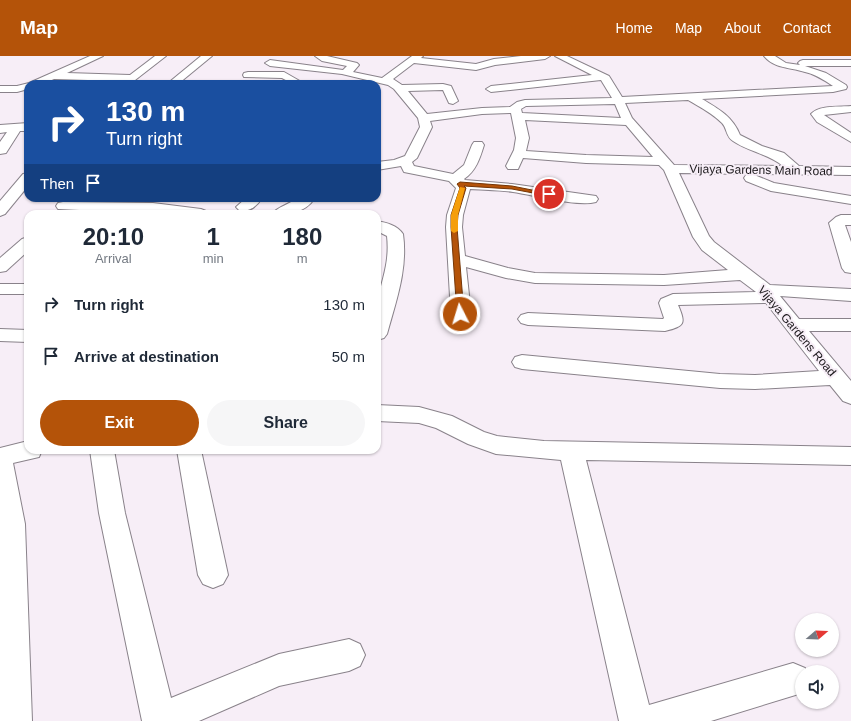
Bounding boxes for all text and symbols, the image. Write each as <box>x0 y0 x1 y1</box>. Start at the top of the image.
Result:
text: Map <box>20 17 58 38</box>
text: Home <box>616 20 653 36</box>
text: Map <box>675 20 702 36</box>
text: About <box>724 20 761 36</box>
text: Contact <box>783 20 831 36</box>
icon: right <box>40 96 92 148</box>
text: 130 m <box>106 96 185 127</box>
text: Turn right <box>106 129 182 149</box>
street label: Vijaya Gardens Main Road <box>689 162 833 178</box>
icon: arrive <box>82 172 104 194</box>
text: Then <box>40 175 74 192</box>
pin <box>532 177 566 211</box>
icon: arrive <box>538 183 560 205</box>
text: 20:10 <box>83 223 144 250</box>
text: 1 <box>206 223 220 250</box>
text: 180 <box>282 223 322 250</box>
text: Arrival <box>95 251 132 266</box>
text: min <box>203 251 224 266</box>
text: m <box>297 251 308 266</box>
street label: Vijaya Gardens Road <box>755 283 839 379</box>
icon: right <box>40 293 62 315</box>
position arrow <box>439 293 481 335</box>
text: Turn right <box>74 296 144 313</box>
text: 130 m <box>323 296 365 313</box>
icon: arrive <box>40 345 62 367</box>
text: Arrive at destination <box>74 348 219 365</box>
text: 50 m <box>332 348 365 365</box>
button: Exit <box>40 400 199 446</box>
button: Share <box>207 400 365 446</box>
north arrow <box>795 613 839 657</box>
map controls <box>795 613 839 709</box>
button: sound <box>795 665 839 709</box>

